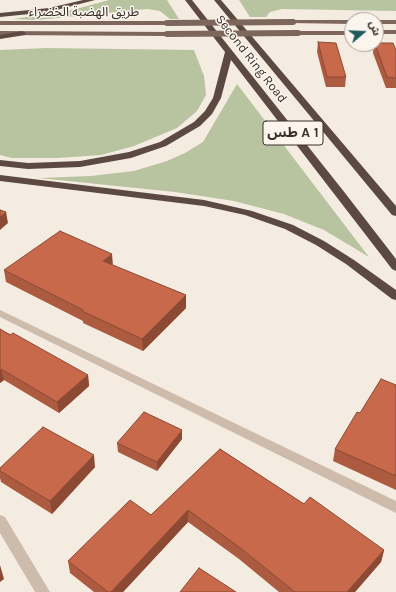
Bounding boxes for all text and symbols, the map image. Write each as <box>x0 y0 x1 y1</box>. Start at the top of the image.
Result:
street label: طريق الهضبة الخضراء <box>29 4 139 20</box>
street label: Second Ring Road <box>212 12 290 106</box>
north arrow <box>344 12 384 52</box>
text: ش <box>366 19 383 37</box>
road number: طس A 1 <box>263 121 323 145</box>

